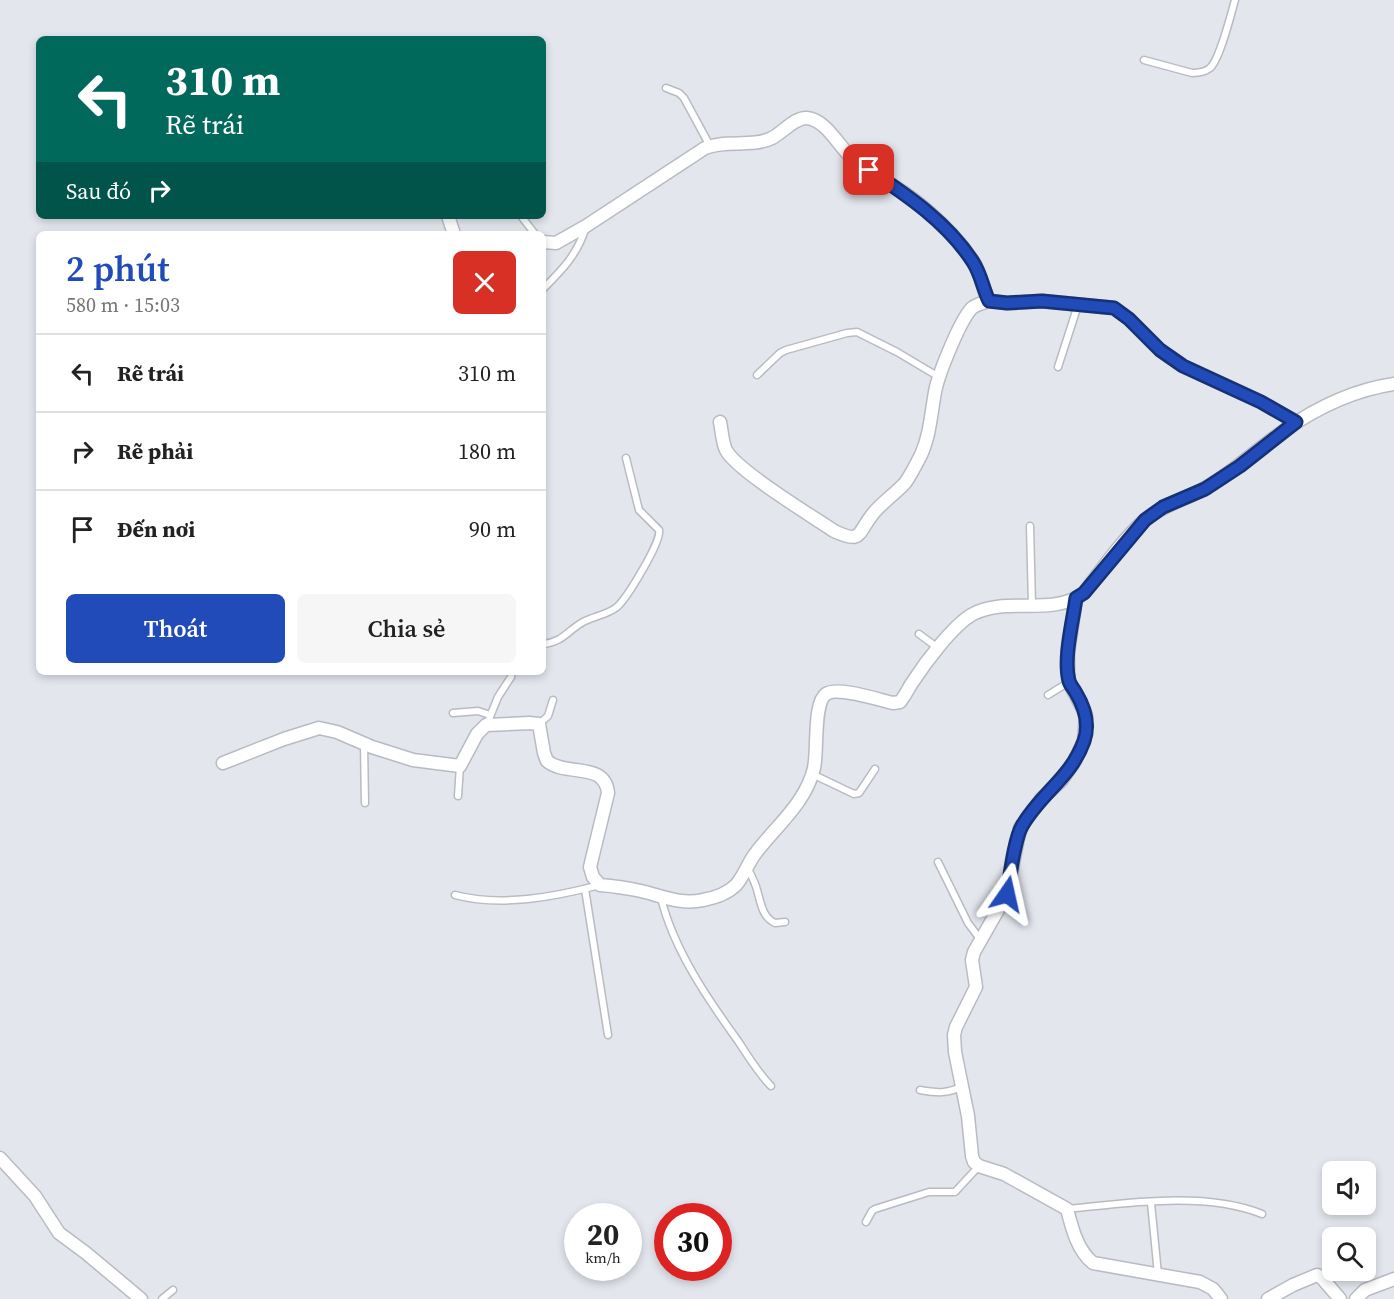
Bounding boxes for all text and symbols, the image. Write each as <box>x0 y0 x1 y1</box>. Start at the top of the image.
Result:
text: 310 m <box>165 51 280 109</box>
icon: left <box>66 60 144 138</box>
text: Rẽ trái <box>165 106 244 143</box>
pin <box>843 144 894 195</box>
icon: arrive <box>852 153 885 186</box>
icon: right <box>143 174 176 207</box>
text: Sau đó <box>66 176 131 206</box>
text: 2 phút <box>66 244 169 293</box>
button: close <box>453 251 516 314</box>
text: 580 m · 15:03 <box>66 291 180 319</box>
icon: left <box>66 357 99 390</box>
text: Rẽ trái <box>117 358 184 388</box>
text: 310 m <box>458 358 516 388</box>
icon: right <box>66 435 99 468</box>
text: Rẽ phải <box>117 436 193 466</box>
text: 180 m <box>458 436 516 466</box>
icon: arrive <box>66 513 99 546</box>
text: Đến nơi <box>117 514 195 544</box>
text: 90 m <box>469 514 516 544</box>
button: Thoát <box>66 594 285 663</box>
button: Chia sẻ <box>297 594 516 663</box>
position arrow <box>975 862 1039 926</box>
map controls <box>1322 1161 1376 1281</box>
button: sound <box>1322 1161 1376 1215</box>
speed limit sign: 30 <box>654 1203 732 1281</box>
text: 20 <box>587 1214 619 1255</box>
button: search <box>1322 1227 1376 1281</box>
text: km/h <box>585 1247 621 1268</box>

